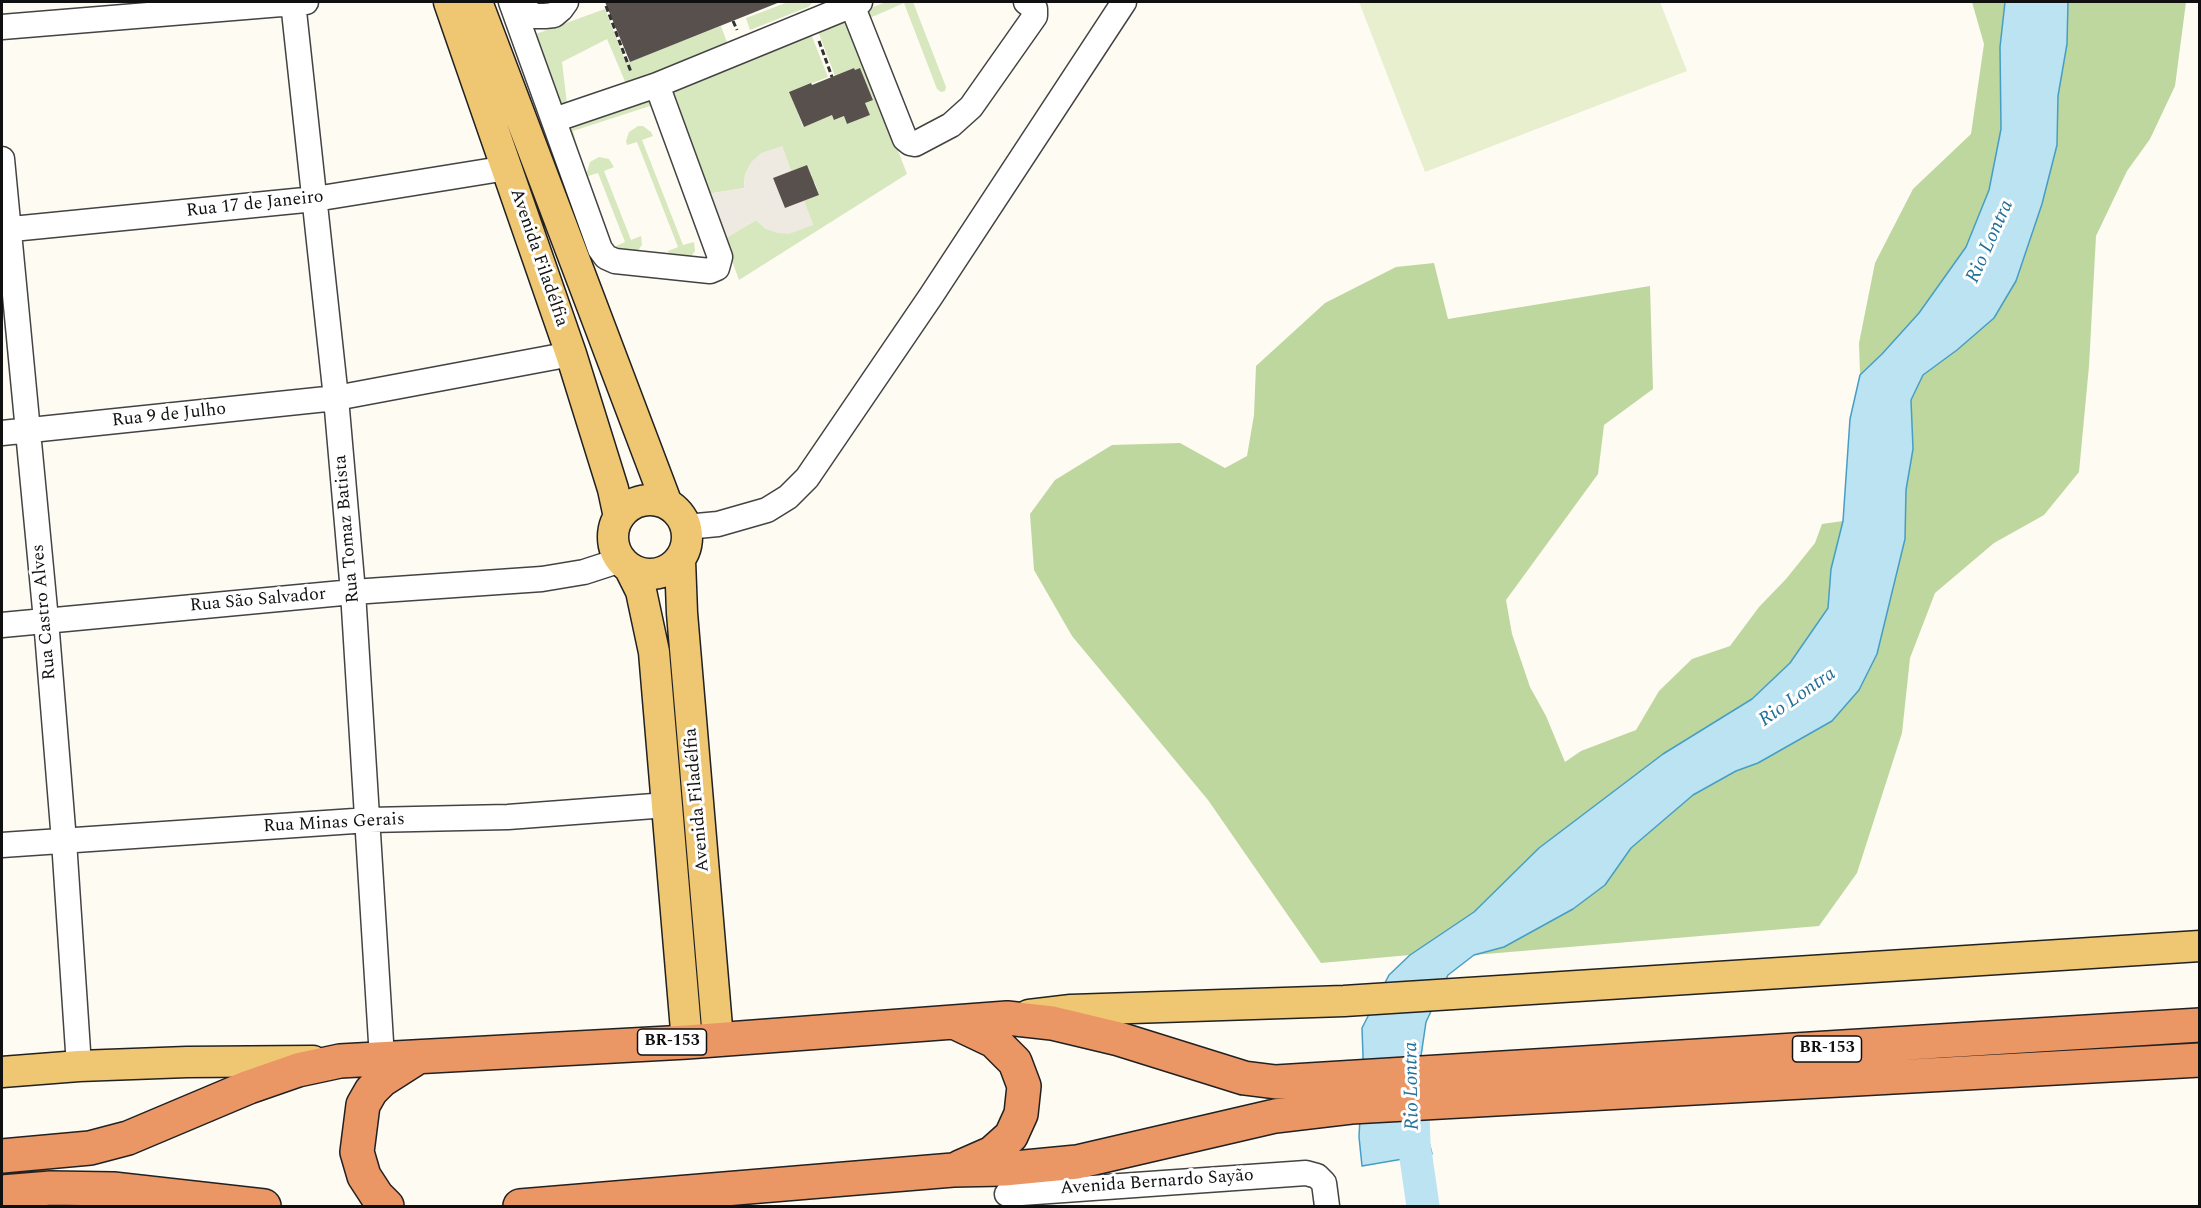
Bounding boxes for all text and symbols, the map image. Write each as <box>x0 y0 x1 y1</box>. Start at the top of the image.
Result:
street label: Avenida Filadélfia <box>504 186 572 330</box>
street label: Rua 17 de Janeiro <box>185 187 325 223</box>
water label: Rio Lontra <box>1962 197 2020 287</box>
street label: Rua 9 de Julho <box>111 399 227 433</box>
street label: Rua Tomaz Batista <box>331 454 365 604</box>
street label: Rua Castro Alves <box>28 543 62 681</box>
street label: Rua São Salvador <box>189 584 327 618</box>
water label: Rio Lontra <box>1755 663 1841 733</box>
street label: Avenida Filadélfia <box>681 727 715 873</box>
street label: Rua Minas Gerais <box>263 810 405 838</box>
road number: BR-153 <box>638 1029 706 1055</box>
road number: BR-153 <box>1792 1036 1862 1062</box>
water label: Rio Lontra <box>1400 1042 1426 1130</box>
street label: Avenida Bernardo Sayão <box>1060 1165 1254 1201</box>

